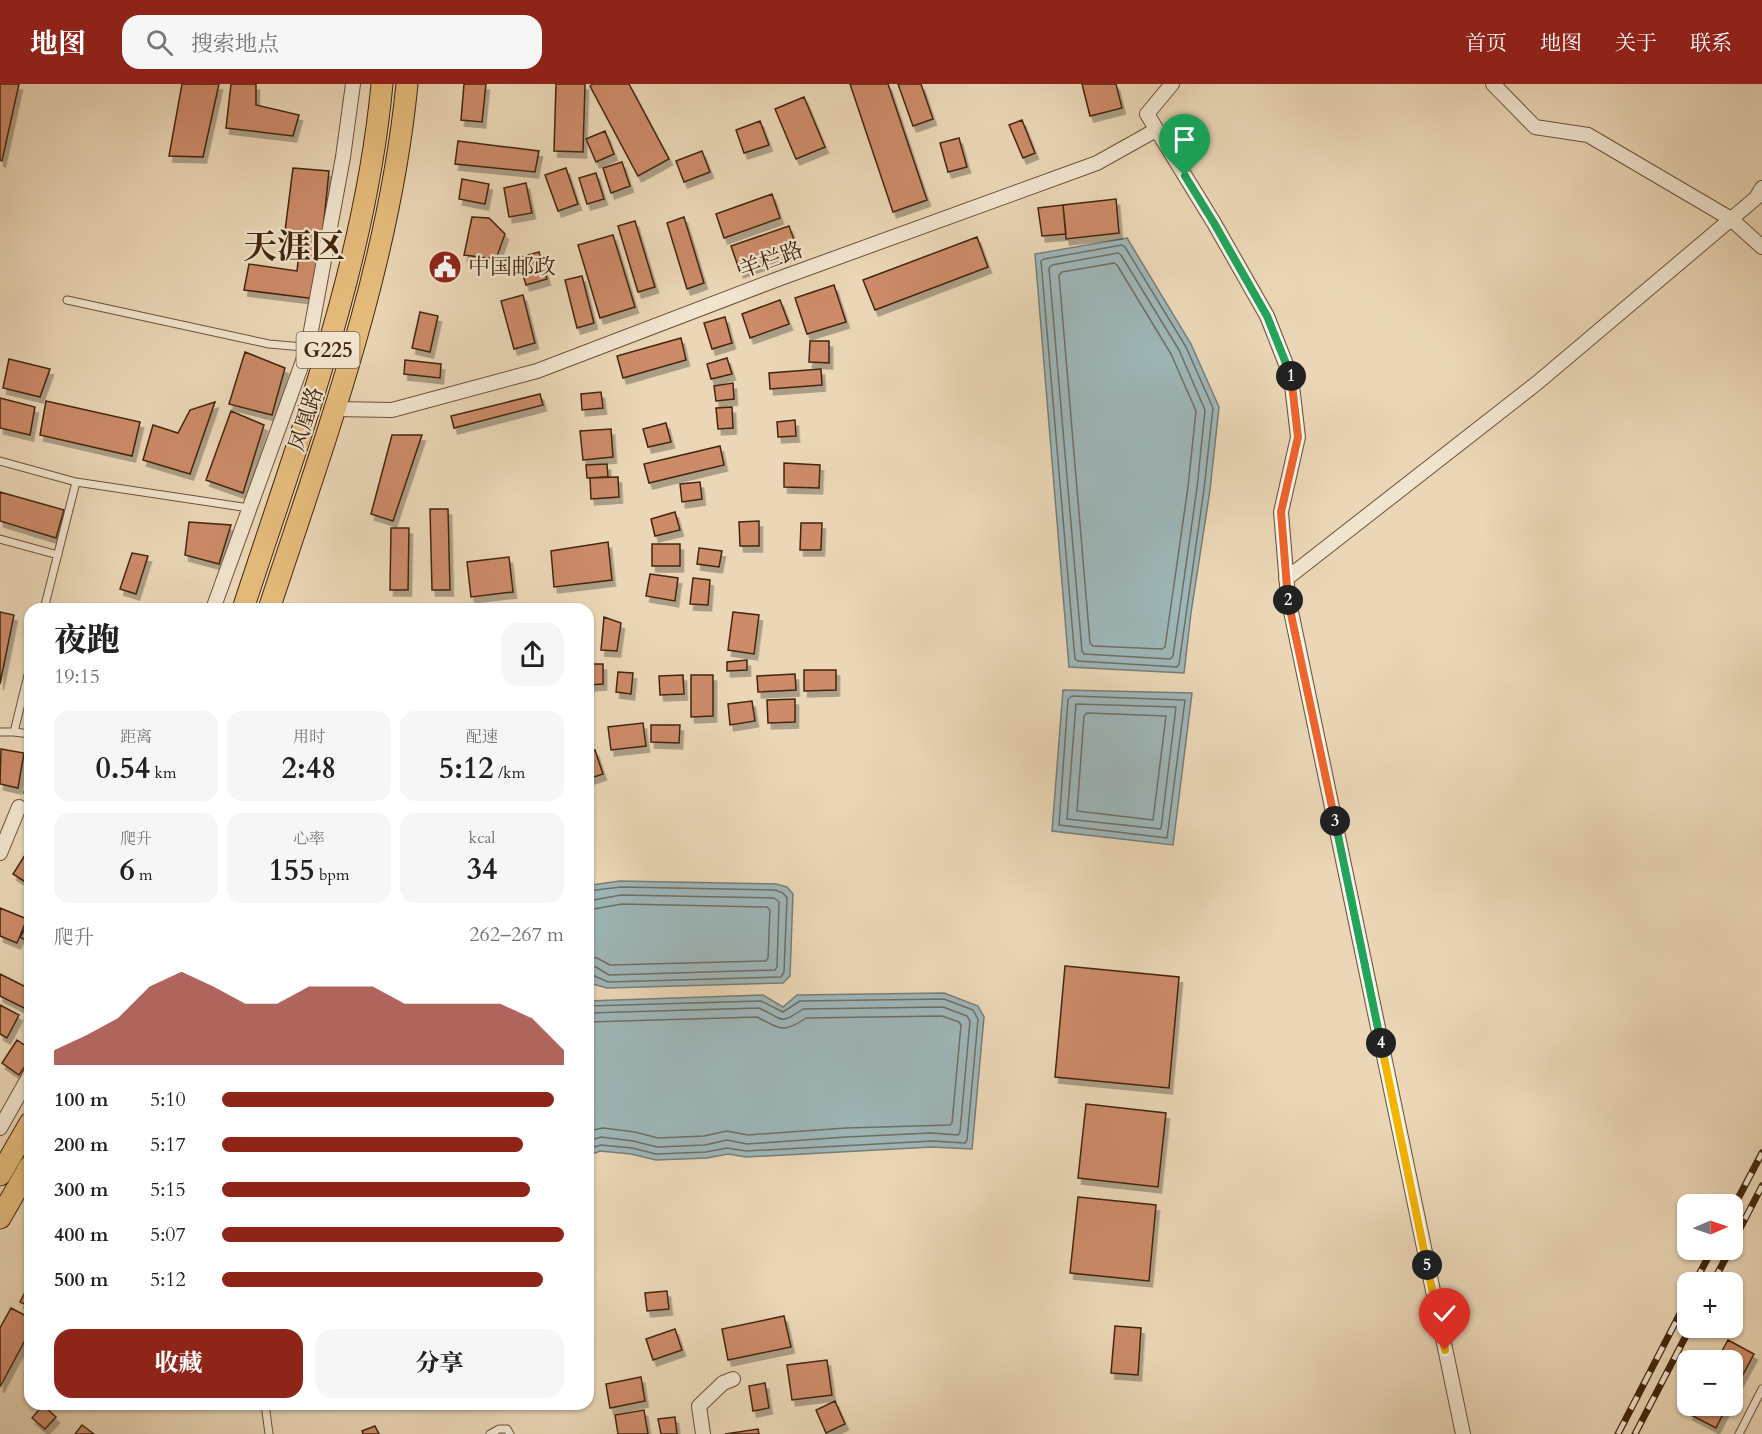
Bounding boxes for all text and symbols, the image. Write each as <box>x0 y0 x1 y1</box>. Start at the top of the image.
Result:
search box <box>122 15 542 69</box>
text: 地图 <box>30 25 86 63</box>
icon: search <box>143 26 176 59</box>
text: 搜索地点 <box>191 29 279 59</box>
text: 首页 <box>1465 29 1507 58</box>
text: 地图 <box>1540 29 1582 58</box>
text: 关于 <box>1615 29 1657 58</box>
text: 联系 <box>1690 29 1732 58</box>
pin <box>1159 114 1210 176</box>
icon: arrive <box>1168 123 1201 156</box>
district label: 天涯区 <box>243 224 345 270</box>
street label: 羊栏路 <box>735 235 807 285</box>
public building icon: 中国邮政 <box>427 249 463 285</box>
place label: 中国邮政 <box>468 252 556 282</box>
road number: G225 <box>296 332 360 368</box>
pin: 1 <box>1276 361 1306 391</box>
text: 1 <box>1287 365 1295 387</box>
street label: 凤凰路 <box>282 383 330 455</box>
pin: 2 <box>1273 585 1303 615</box>
text: 2 <box>1284 589 1292 611</box>
text: 夜跑 <box>54 618 120 663</box>
button: share <box>501 623 564 686</box>
text: 19:15 <box>54 663 100 690</box>
text: 距离 <box>120 726 152 748</box>
text: 用时 <box>293 726 325 748</box>
text: 配速 <box>466 726 498 748</box>
text: 0.54 <box>95 748 150 789</box>
text: 2:48 <box>282 748 336 789</box>
text: 5:12 <box>439 748 494 789</box>
text: km <box>150 762 177 784</box>
text: /km <box>494 762 525 784</box>
pin: 3 <box>1320 806 1350 836</box>
text: 3 <box>1331 810 1339 832</box>
text: kcal <box>469 827 495 849</box>
text: 爬升 <box>120 828 152 850</box>
text: 心率 <box>293 828 325 850</box>
text: 34 <box>467 849 497 890</box>
text: 6 <box>119 850 135 891</box>
text: 155 <box>268 850 315 891</box>
text: m <box>135 864 153 886</box>
text: bpm <box>315 864 350 886</box>
text: 262–267 m <box>469 921 564 948</box>
text: 爬升 <box>54 924 94 951</box>
pin: 4 <box>1366 1028 1396 1058</box>
text: 4 <box>1377 1032 1385 1054</box>
text: 100 m <box>54 1086 109 1113</box>
text: 5:10 <box>150 1086 186 1113</box>
text: 200 m <box>54 1131 109 1158</box>
text: 5:17 <box>150 1131 186 1158</box>
text: 300 m <box>54 1176 109 1203</box>
text: 5:15 <box>150 1176 186 1203</box>
north arrow <box>1677 1194 1743 1260</box>
map controls <box>1677 1194 1743 1416</box>
text: 400 m <box>54 1221 109 1248</box>
text: 5:07 <box>150 1221 186 1248</box>
pin: 5 <box>1412 1250 1442 1280</box>
text: 5 <box>1423 1254 1431 1276</box>
text: 500 m <box>54 1266 109 1293</box>
text: 5:12 <box>150 1266 186 1293</box>
button: + <box>1677 1272 1743 1338</box>
pin <box>1419 1288 1470 1350</box>
icon: check <box>1428 1297 1461 1330</box>
button: 收藏 <box>54 1329 303 1398</box>
button: 分享 <box>315 1329 564 1398</box>
button: − <box>1677 1350 1743 1416</box>

